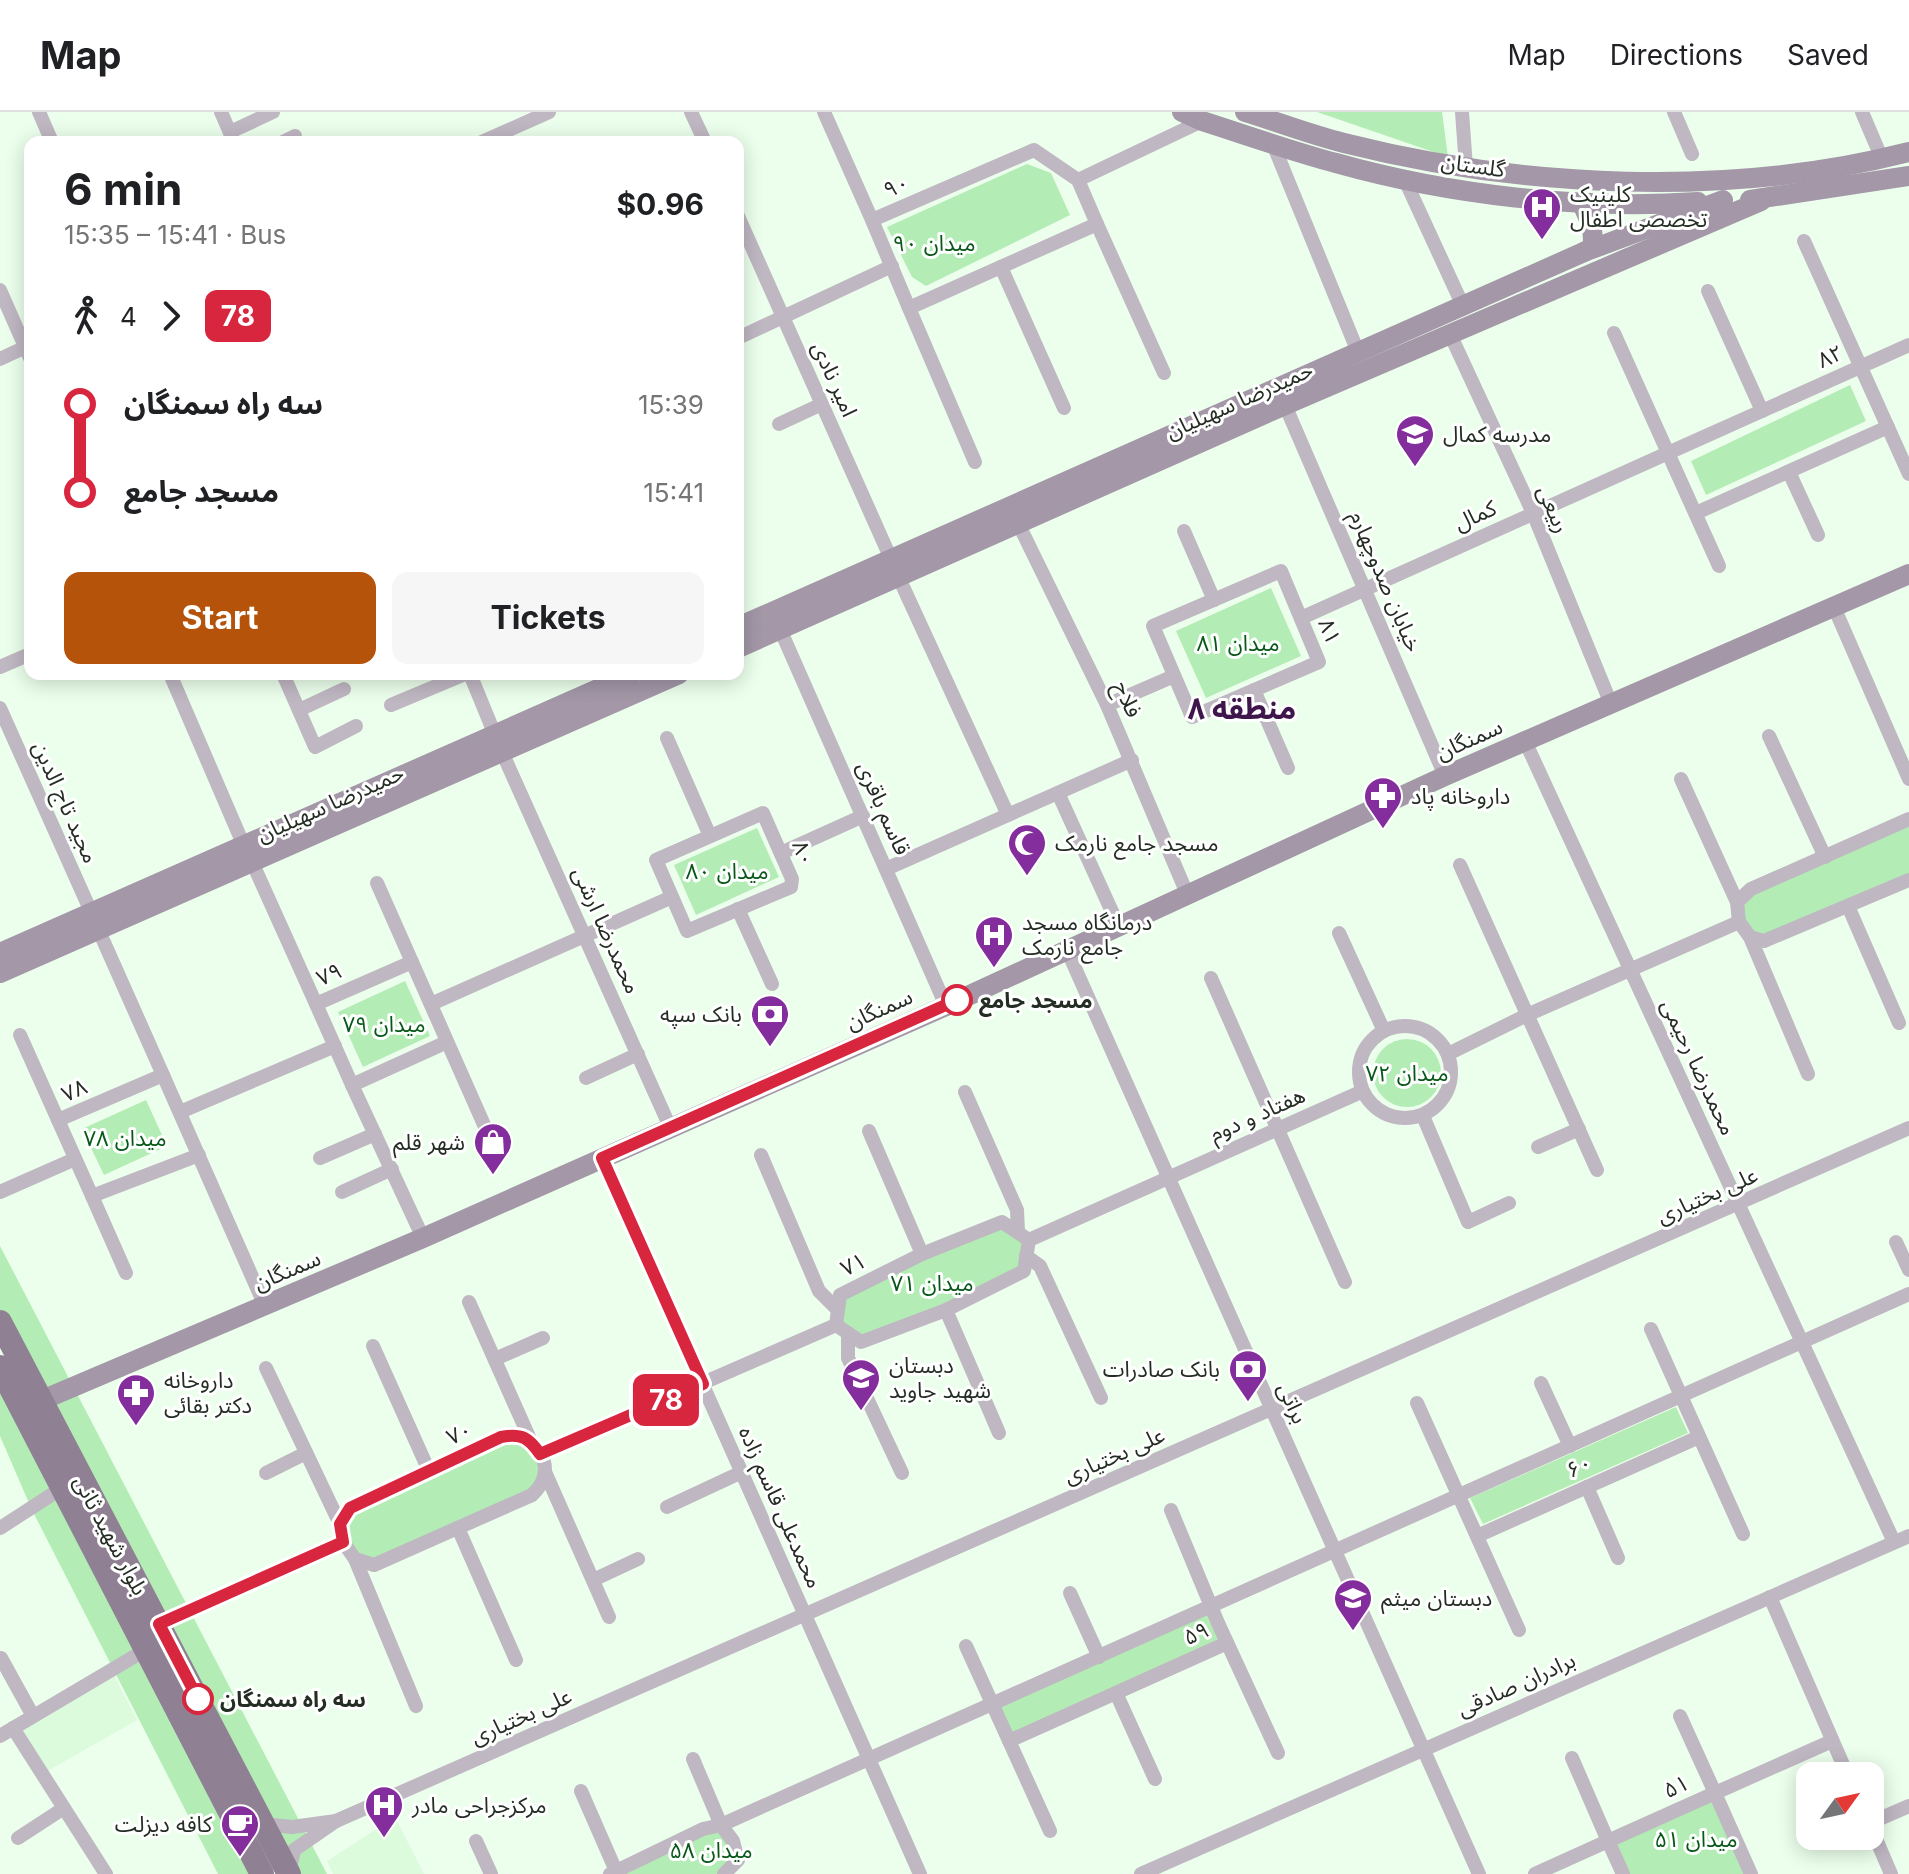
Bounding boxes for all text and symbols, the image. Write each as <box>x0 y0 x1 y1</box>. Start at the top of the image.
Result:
text: Map <box>40 32 121 78</box>
text: Map <box>1507 38 1566 72</box>
text: Directions <box>1610 38 1743 72</box>
text: Saved <box>1787 38 1869 72</box>
street label: گلستان <box>1439 148 1507 182</box>
text: 6 min <box>64 162 182 216</box>
street label: ۹۰ <box>879 169 913 203</box>
place label: کلینیک تخصصی اطفال <box>1570 181 1707 232</box>
text: $0.96 <box>616 186 704 222</box>
hospital icon: کلینیک تخصصی اطفال <box>1521 186 1563 241</box>
text: 15:35 – 15:41 · Bus <box>64 219 286 250</box>
park label: میدان ۹۰ <box>892 230 976 256</box>
icon: walk <box>64 294 108 338</box>
icon: forward <box>149 294 193 338</box>
text: 78 <box>221 299 255 333</box>
text: 4 <box>120 301 137 332</box>
street label: امیر نادی <box>807 337 863 421</box>
street label: ۸۲ <box>1813 339 1847 373</box>
street label: حمیدرضا سهیلیان <box>1161 356 1317 445</box>
text: سه راه سمنگان <box>124 385 323 421</box>
text: 15:39 <box>638 389 704 420</box>
school or university icon: مدرسه کمال <box>1394 413 1436 468</box>
place label: مدرسه کمال <box>1443 421 1551 448</box>
text: مسجد جامع <box>124 473 279 509</box>
text: 15:41 <box>643 477 704 508</box>
street label: ربیعی <box>1532 481 1576 537</box>
street label: کمال <box>1450 494 1501 536</box>
street label: خیابان صدوچهارم <box>1341 506 1427 657</box>
button: Start <box>64 572 376 664</box>
button: Tickets <box>392 572 704 664</box>
street label: ۸۱ <box>1313 614 1347 648</box>
park label: میدان ۸۱ <box>1196 630 1280 656</box>
street label: فلاح <box>1105 677 1148 723</box>
district label: منطقه ۸ <box>1188 690 1296 726</box>
street label: سمنگان <box>1432 713 1506 765</box>
street label: مجید تاج الدین <box>24 737 104 868</box>
street label: قاسم باقری <box>848 757 916 860</box>
street label: حمیدرضا سهیلیان <box>252 759 408 848</box>
pharmacy icon: داروخانه پاد <box>1362 775 1404 830</box>
place label: داروخانه پاد <box>1411 783 1510 811</box>
mosque icon: مسجد جامع نارمک <box>1006 822 1048 877</box>
place label: مسجد جامع نارمک <box>1055 830 1218 860</box>
street label: ۸۰ <box>787 836 821 870</box>
park label: میدان ۸۰ <box>685 858 769 884</box>
street label: محمدرضا ارشی <box>567 863 647 998</box>
place label: درمانگاه مسجد جامع نارمک <box>1022 909 1152 964</box>
hospital icon: درمانگاه مسجد جامع نارمک <box>973 914 1015 969</box>
street label: ۷۹ <box>312 957 346 991</box>
street label: سمنگان <box>842 983 916 1035</box>
marker: مسجد جامع <box>942 985 972 1015</box>
place label: مسجد جامع <box>979 987 1093 1017</box>
bank icon: بانک سپه <box>749 993 791 1048</box>
street label: محمدرضا رحیمی <box>1655 995 1742 1140</box>
place label: بانک سپه <box>660 1001 742 1029</box>
park label: میدان ۷۹ <box>342 1011 426 1037</box>
park label: میدان ۷۲ <box>1365 1060 1449 1086</box>
street label: ۷۸ <box>57 1073 91 1107</box>
street label: هفتاد و دوم <box>1205 1081 1310 1150</box>
shop icon: شهر قلم <box>472 1121 514 1176</box>
park label: میدان ۷۸ <box>83 1125 167 1151</box>
place label: شهر قلم <box>393 1129 465 1159</box>
street label: علی بختیاری <box>1653 1161 1762 1230</box>
street label: سمنگان <box>250 1244 324 1296</box>
street label: ۷۱ <box>836 1247 870 1281</box>
park label: میدان ۷۱ <box>890 1270 974 1296</box>
bank icon: بانک صادرات <box>1227 1348 1269 1403</box>
place label: دبستان شهید جاوید <box>889 1352 991 1403</box>
place label: بانک صادرات <box>1103 1356 1220 1383</box>
school or university icon: دبستان شهید جاوید <box>840 1357 882 1412</box>
place label: داروخانه دکتر بقائی <box>164 1367 252 1418</box>
pharmacy icon: داروخانه دکتر بقائی <box>115 1372 157 1427</box>
line badge: 78 <box>630 1374 702 1426</box>
street label: براتی <box>1273 1378 1313 1428</box>
text: 78 <box>649 1383 683 1417</box>
street label: ۷۰ <box>442 1416 476 1450</box>
street label: علی بختیاری <box>1060 1421 1169 1490</box>
street label: محمدعلی قاسم زاده <box>730 1422 828 1594</box>
street label: ۶۰ <box>1562 1449 1596 1483</box>
street label: بلوار شهید ثانی <box>68 1471 153 1600</box>
school or university icon: دبستان میثم <box>1332 1577 1374 1632</box>
place label: دبستان میثم <box>1381 1585 1492 1615</box>
street label: ۵۹ <box>1179 1616 1213 1650</box>
street label: برادران صادقی <box>1453 1646 1580 1723</box>
street label: علی بختیاری <box>467 1682 576 1751</box>
marker: سه راه سمنگان <box>183 1684 213 1714</box>
place label: سه راه سمنگان <box>220 1686 366 1713</box>
north arrow <box>1796 1762 1884 1850</box>
map controls <box>1796 1762 1884 1850</box>
street label: ۵۱ <box>1659 1769 1693 1803</box>
hospital icon: مرکزجراحی مادر <box>363 1784 405 1839</box>
place label: مرکزجراحی مادر <box>411 1792 547 1819</box>
cafe icon: کافه دیزلت <box>219 1803 261 1858</box>
place label: کافه دیزلت <box>115 1811 213 1837</box>
park label: میدان ۵۱ <box>1654 1826 1738 1852</box>
park label: میدان ۵۸ <box>669 1837 753 1863</box>

